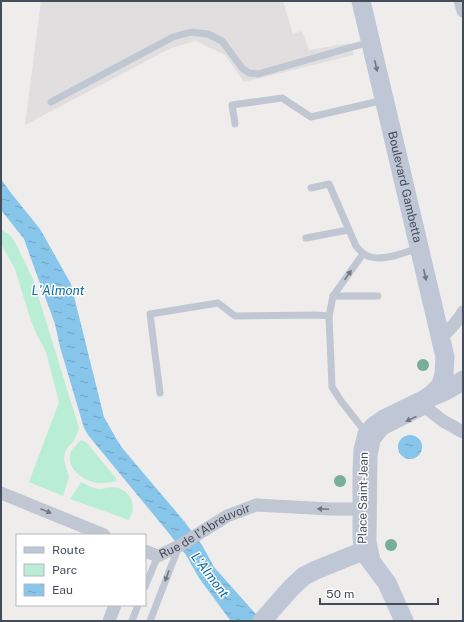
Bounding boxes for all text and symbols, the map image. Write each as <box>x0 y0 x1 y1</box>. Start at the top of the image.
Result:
one-way arrow <box>373 60 379 72</box>
street label: Boulevard Gambetta <box>385 130 425 244</box>
one-way arrow <box>423 268 429 281</box>
one-way arrow <box>344 269 352 280</box>
water label: L'Almont <box>32 283 84 298</box>
one-way arrow <box>405 416 416 422</box>
street label: Place Saint-Jean <box>355 452 371 544</box>
street label: Rue de l'Abreuvoir <box>157 501 252 561</box>
one-way arrow <box>317 505 329 512</box>
one-way arrow <box>40 509 52 515</box>
legend <box>16 534 146 606</box>
text: Route <box>52 543 85 557</box>
water label: L'Almont <box>188 549 232 601</box>
text: Parc <box>52 563 77 577</box>
one-way arrow <box>163 571 169 583</box>
scale bar <box>320 580 438 606</box>
text: Eau <box>52 583 73 597</box>
text: 50 m <box>326 587 354 601</box>

